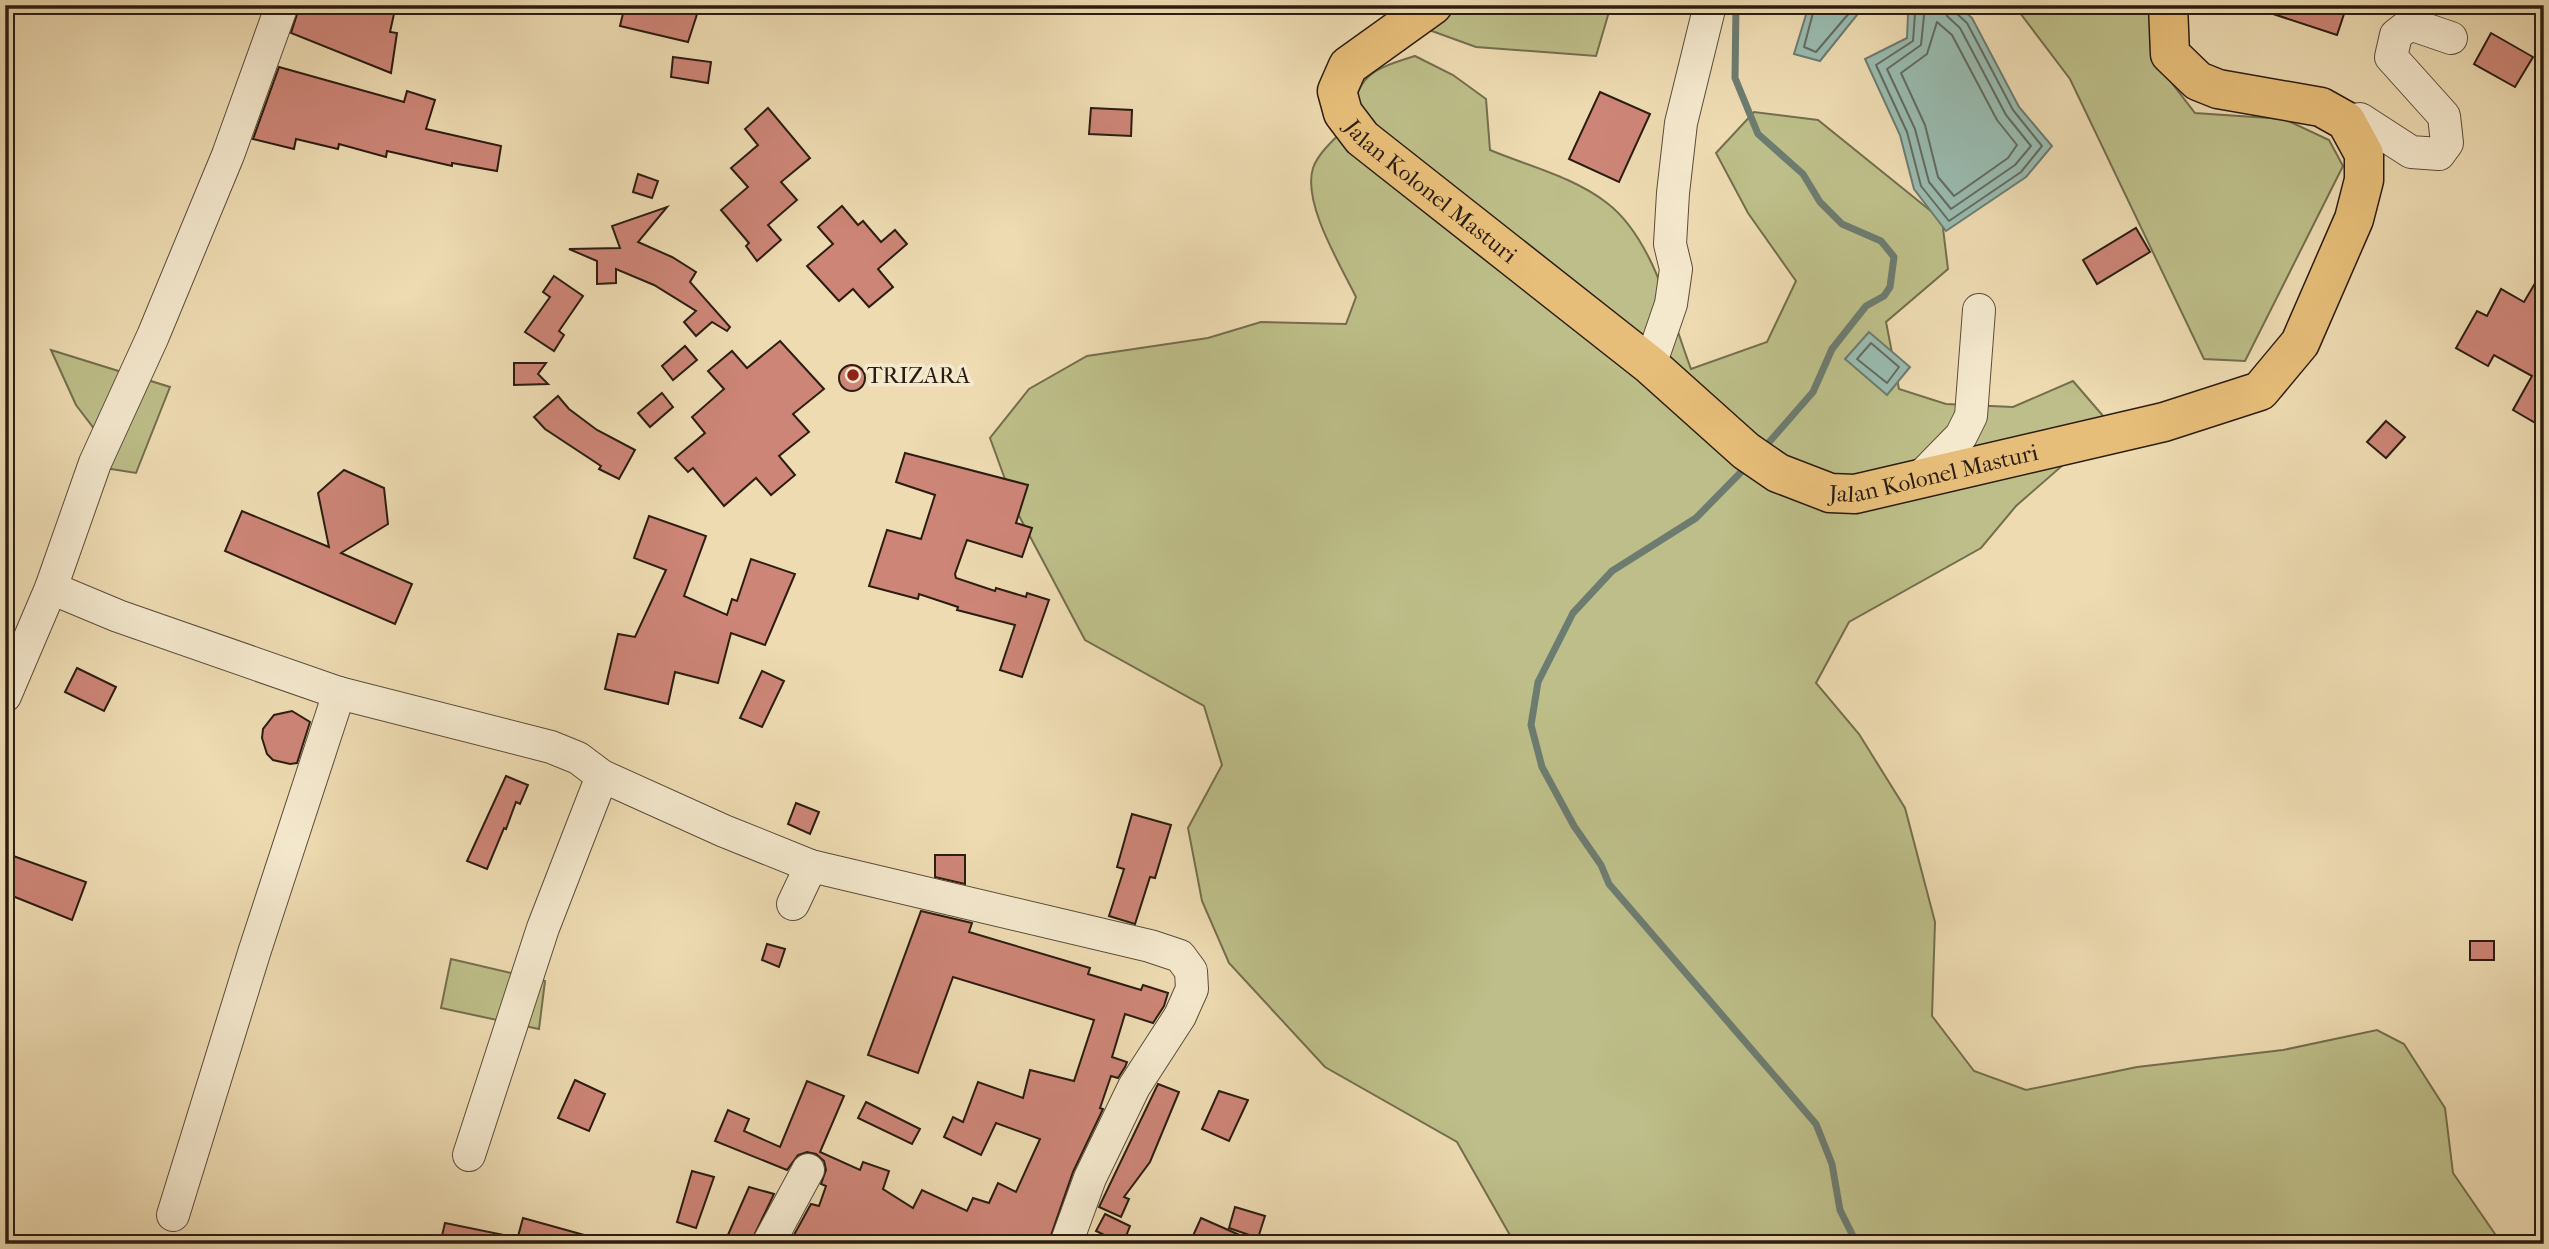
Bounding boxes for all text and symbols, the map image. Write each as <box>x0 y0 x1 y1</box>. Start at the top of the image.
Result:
street label: Jalan Kolonel Masturi <box>1338 112 1523 269</box>
place label: TRIZARA <box>867 362 971 389</box>
marker: TRIZARA <box>845 367 861 383</box>
street label: Jalan Kolonel Masturi <box>1826 438 2041 507</box>

